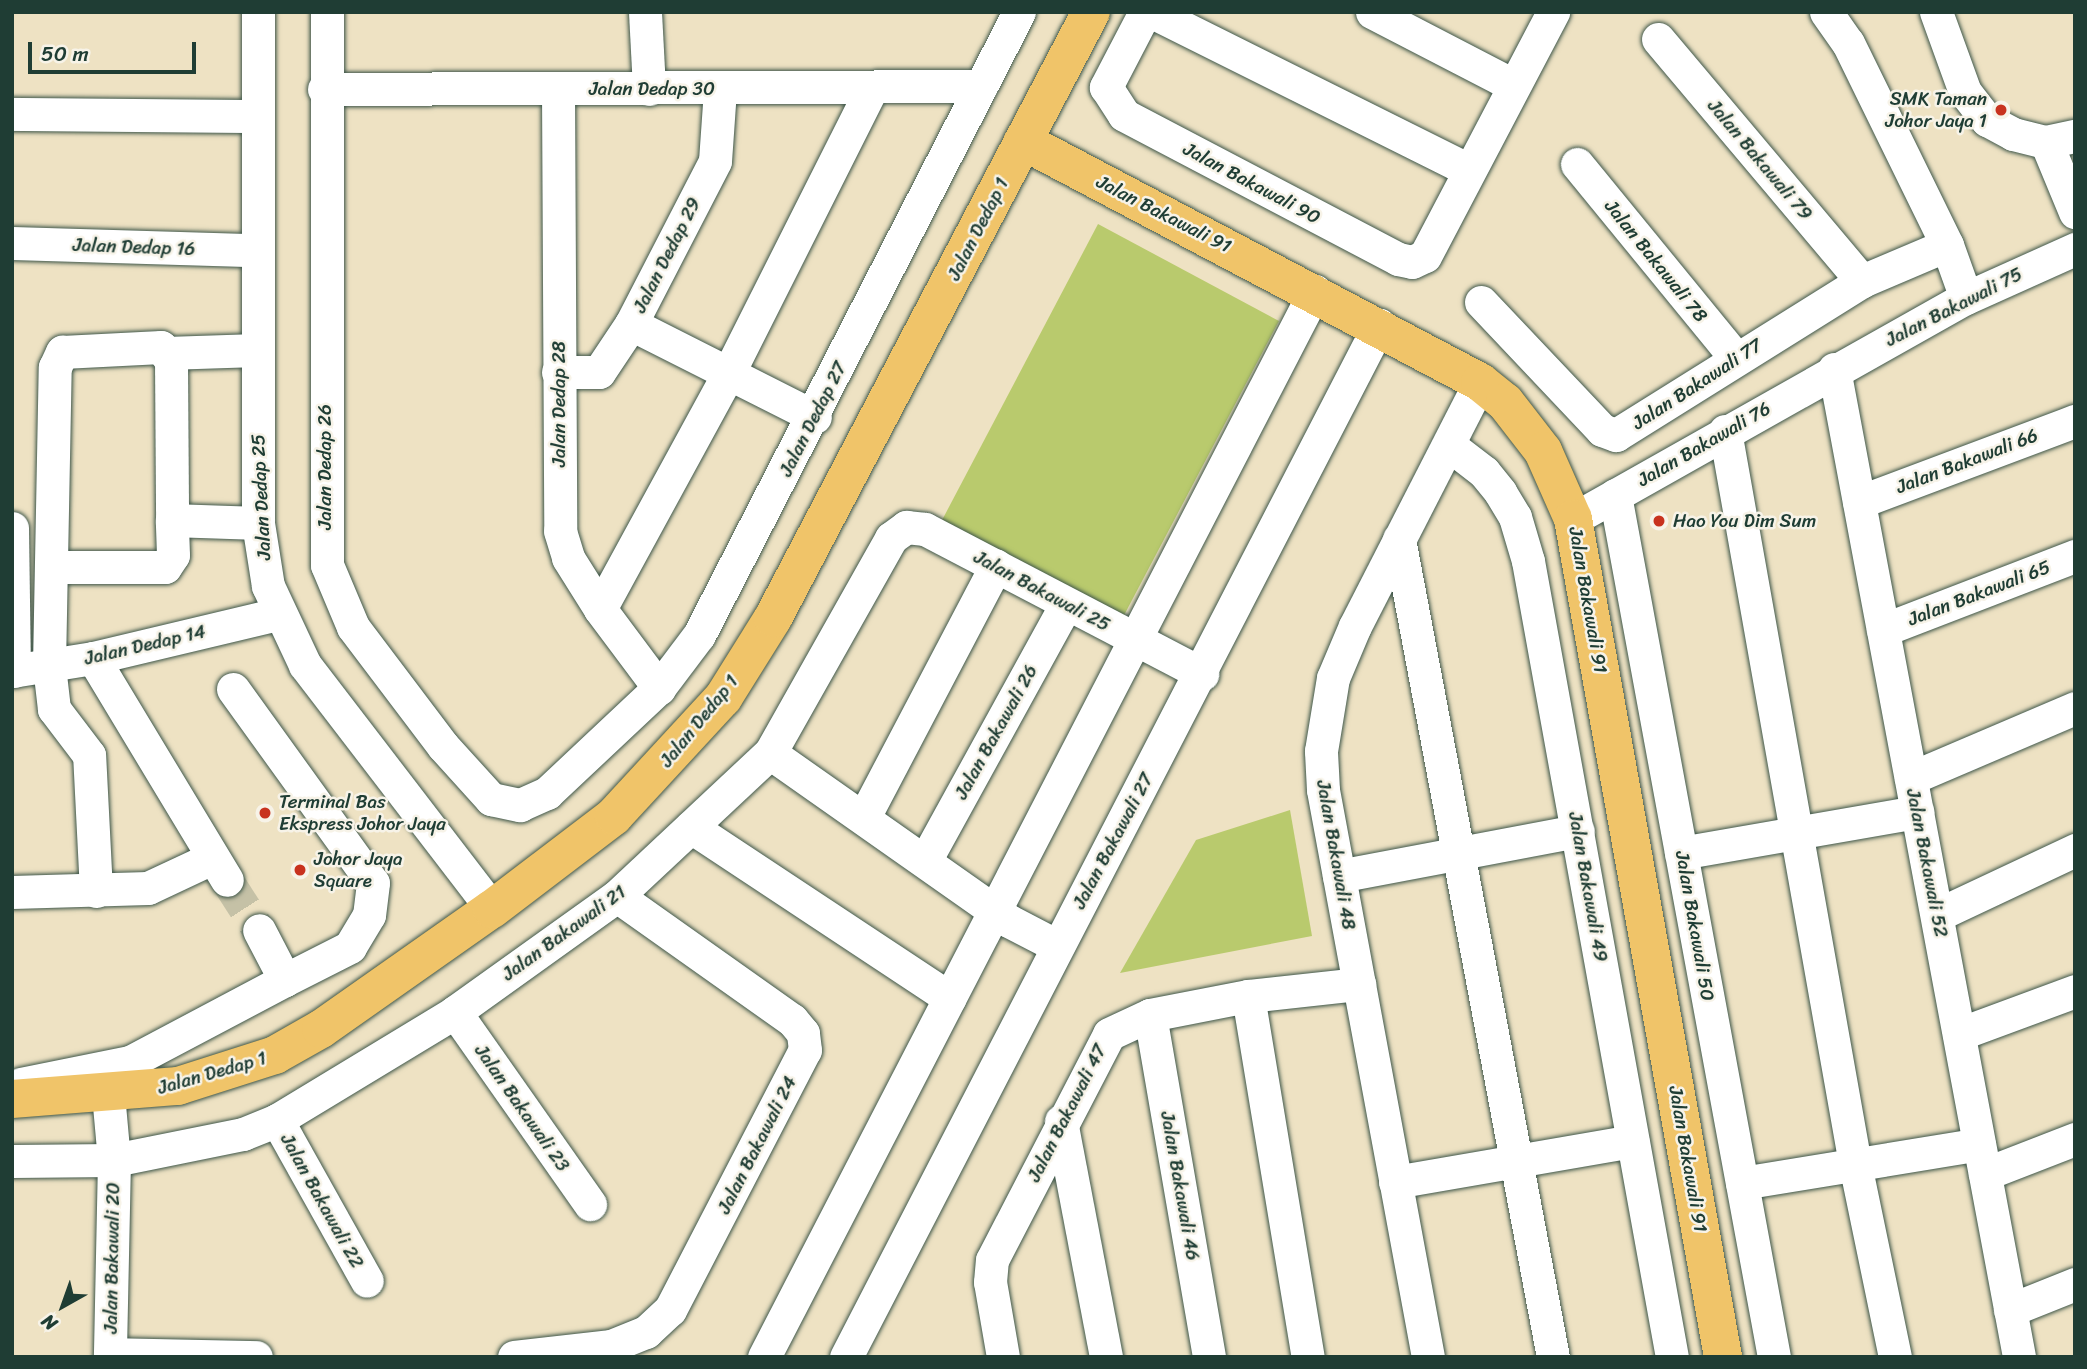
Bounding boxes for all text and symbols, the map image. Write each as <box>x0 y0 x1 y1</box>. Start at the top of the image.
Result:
scale bar <box>32 28 200 72</box>
text: 50 m <box>41 35 89 73</box>
street label: Jalan Dedap 30 <box>589 78 715 100</box>
place label: SMK Taman Johor Jaya 1 <box>1885 88 1987 132</box>
street label: Jalan Bakawali 79 <box>1703 95 1817 225</box>
marker: SMK Taman Johor Jaya 1 <box>1993 102 2009 118</box>
street label: Jalan Bakawali 90 <box>1180 137 1324 229</box>
street label: Jalan Bakawali 91 <box>1093 170 1235 258</box>
street label: Jalan Dedap 1 <box>942 174 1014 284</box>
street label: Jalan Dedap 29 <box>628 193 706 317</box>
street label: Jalan Bakawali 78 <box>1600 195 1712 327</box>
street label: Jalan Dedap 16 <box>72 233 196 261</box>
street label: Jalan Bakawali 75 <box>1882 263 2026 351</box>
street label: Jalan Bakawali 77 <box>1628 334 1766 434</box>
street label: Jalan Dedap 28 <box>548 341 570 467</box>
street label: Jalan Dedap 27 <box>774 358 852 480</box>
street label: Jalan Bakawali 76 <box>1634 397 1774 491</box>
street label: Jalan Dedap 26 <box>314 404 336 530</box>
street label: Jalan Bakawali 66 <box>1893 424 2041 498</box>
street label: Jalan Dedap 25 <box>246 433 276 561</box>
place label: Hao You Dim Sum <box>1673 510 1817 532</box>
marker: Hao You Dim Sum <box>1651 513 1667 529</box>
street label: Jalan Bakawali 91 <box>1564 525 1612 675</box>
street label: Jalan Bakawali 25 <box>970 546 1114 636</box>
street label: Jalan Bakawali 65 <box>1905 555 2053 631</box>
street label: Jalan Dedap 14 <box>82 620 208 670</box>
street label: Jalan Bakawali 26 <box>950 661 1042 803</box>
street label: Jalan Dedap 1 <box>655 670 743 772</box>
street label: Jalan Bakawali 27 <box>1068 770 1158 912</box>
street label: Jalan Bakawali 48 <box>1312 779 1360 931</box>
street label: Jalan Bakawali 52 <box>1901 787 1953 939</box>
place label: Terminal Bas Ekspress Johor Jaya <box>279 791 446 835</box>
marker: Terminal Bas Ekspress Johor Jaya <box>257 805 273 821</box>
street label: Jalan Bakawali 49 <box>1564 810 1612 964</box>
place label: Johor Jaya Square <box>314 848 403 892</box>
street label: Jalan Bakawali 50 <box>1671 849 1719 1003</box>
marker: Johor Jaya Square <box>292 862 308 878</box>
street label: Jalan Bakawali 21 <box>498 881 630 985</box>
street label: Jalan Bakawali 23 <box>470 1040 574 1176</box>
street label: Jalan Bakawali 47 <box>1023 1041 1111 1185</box>
street label: Jalan Dedap 1 <box>155 1047 269 1099</box>
street label: Jalan Bakawali 24 <box>713 1073 801 1217</box>
street label: Jalan Bakawali 91 <box>1664 1084 1712 1234</box>
street label: Jalan Bakawali 46 <box>1156 1110 1204 1262</box>
street label: Jalan Bakawali 22 <box>276 1130 368 1272</box>
street label: Jalan Bakawali 20 <box>99 1182 125 1334</box>
north arrow <box>28 1271 98 1341</box>
text: N <box>34 1306 65 1339</box>

